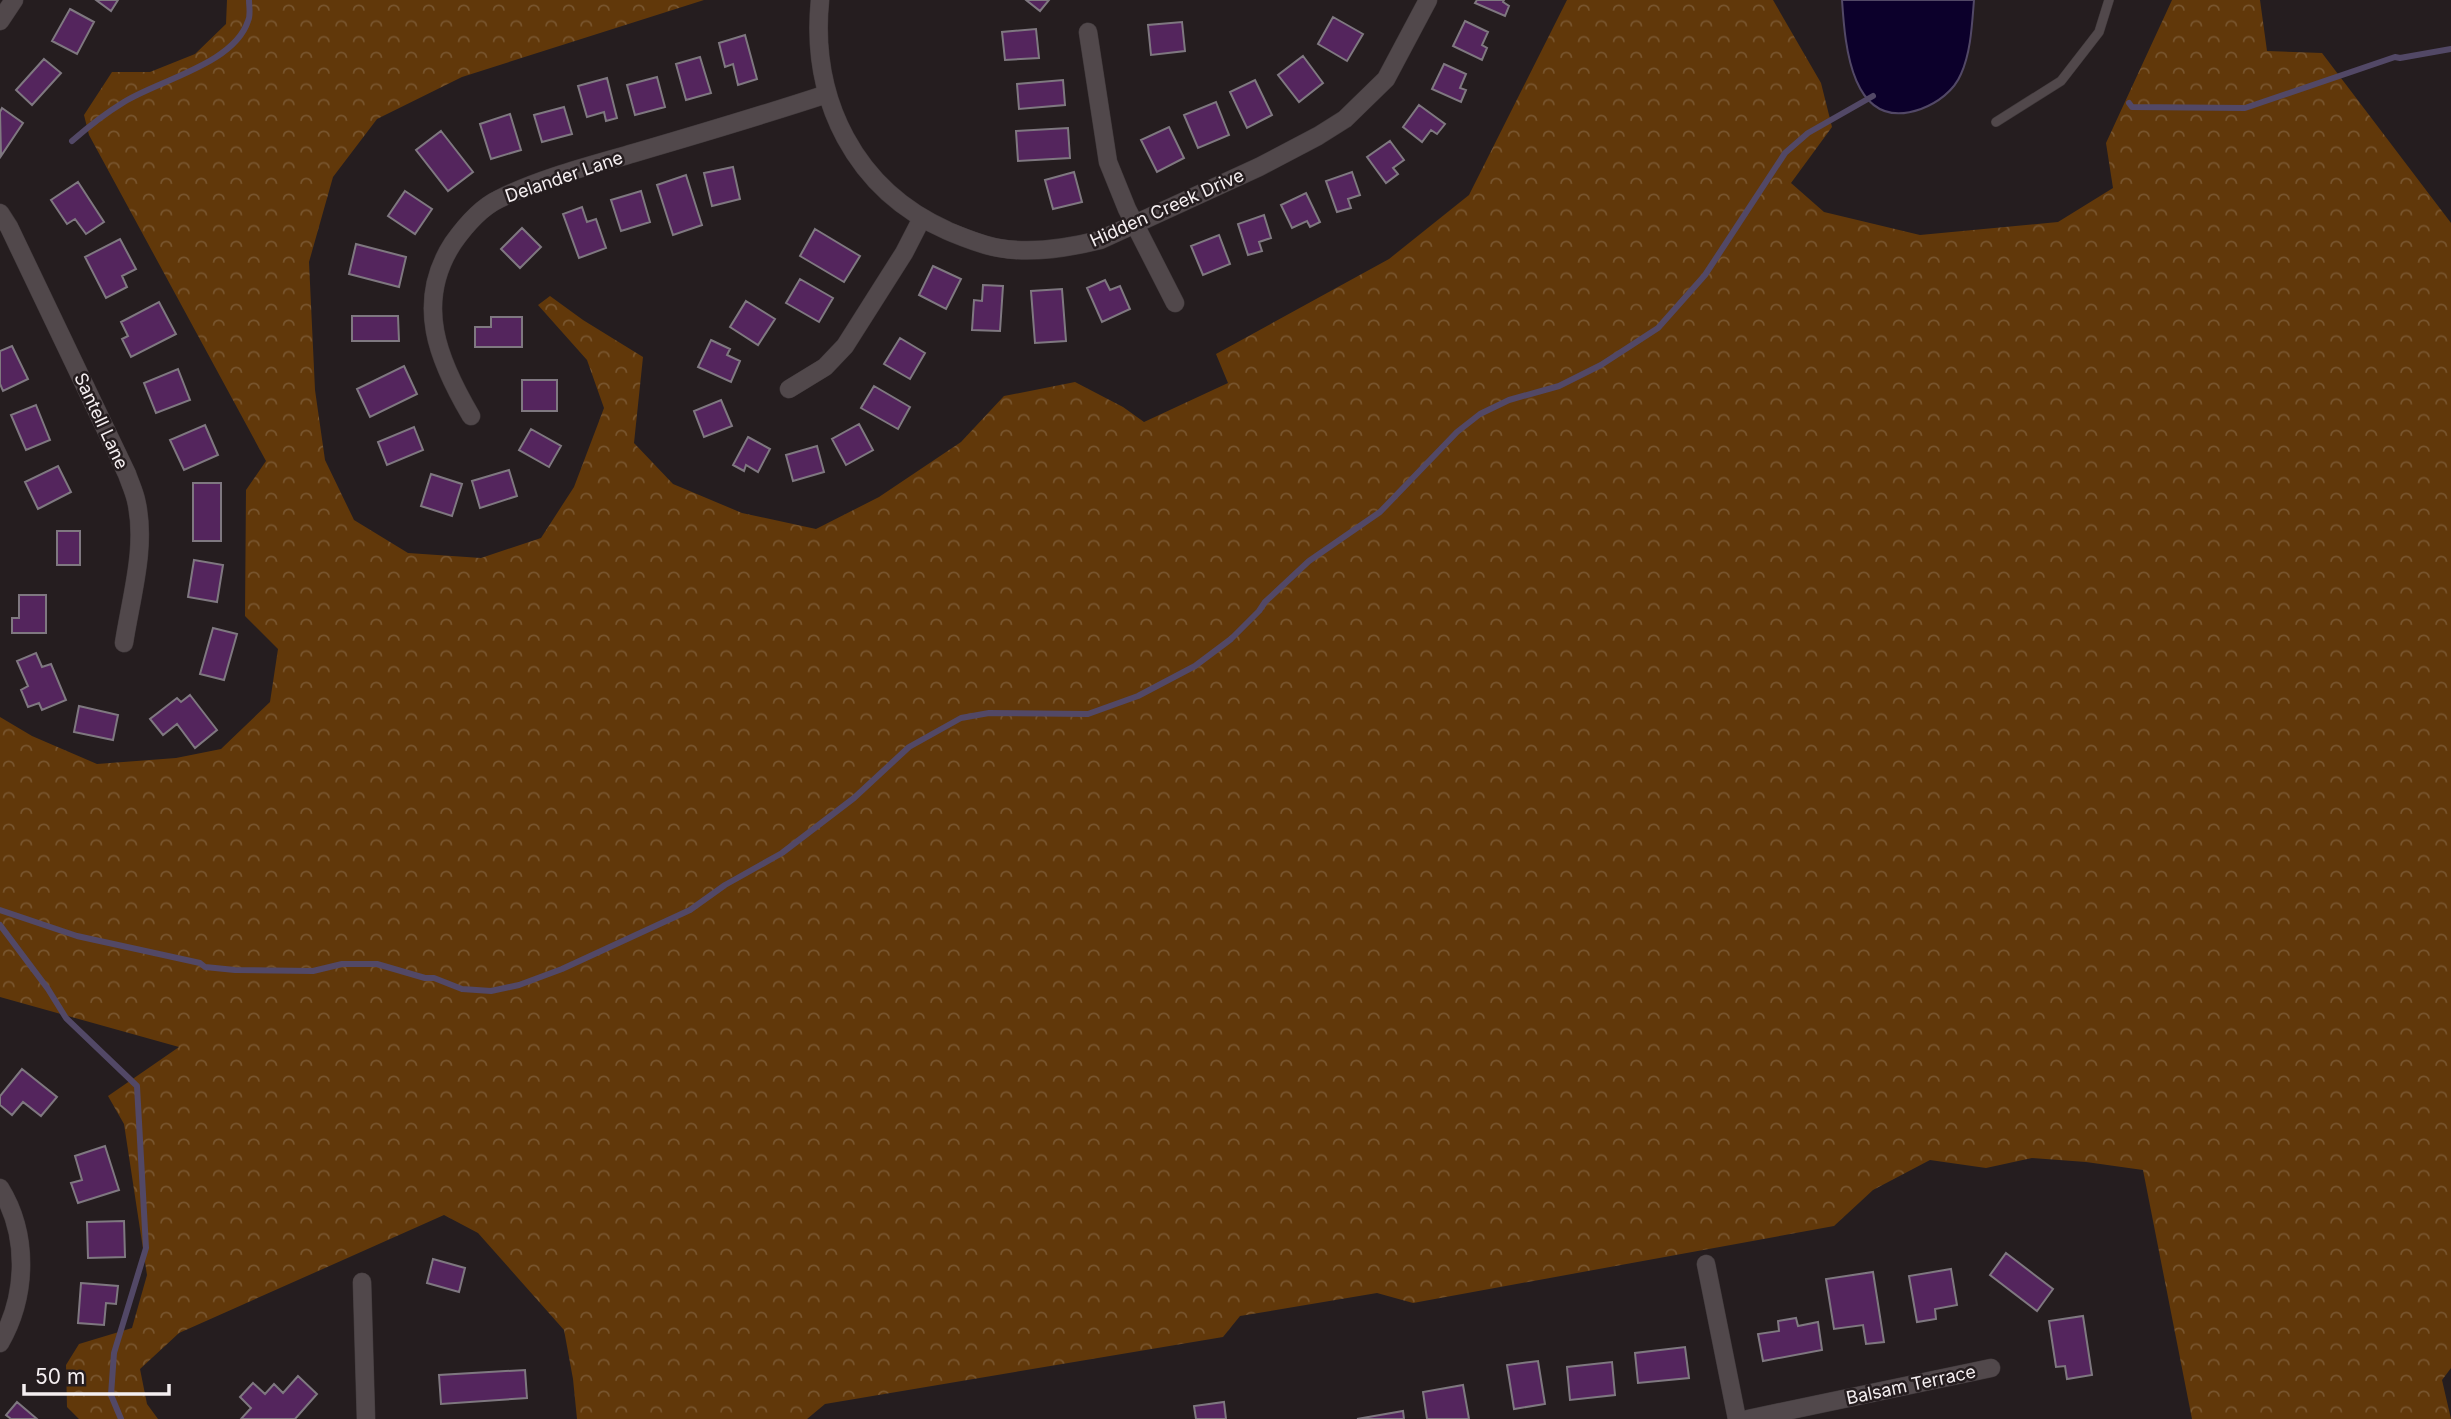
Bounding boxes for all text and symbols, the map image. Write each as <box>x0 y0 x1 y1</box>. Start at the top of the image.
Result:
street label: Delander Lane <box>502 147 626 207</box>
street label: Hidden Creek Drive <box>1087 164 1247 251</box>
street label: Santell Lane <box>70 369 133 472</box>
scale bar <box>24 1352 170 1396</box>
street label: Balsam Terrace <box>1844 1361 1978 1409</box>
text: 50 m <box>35 1364 85 1389</box>

